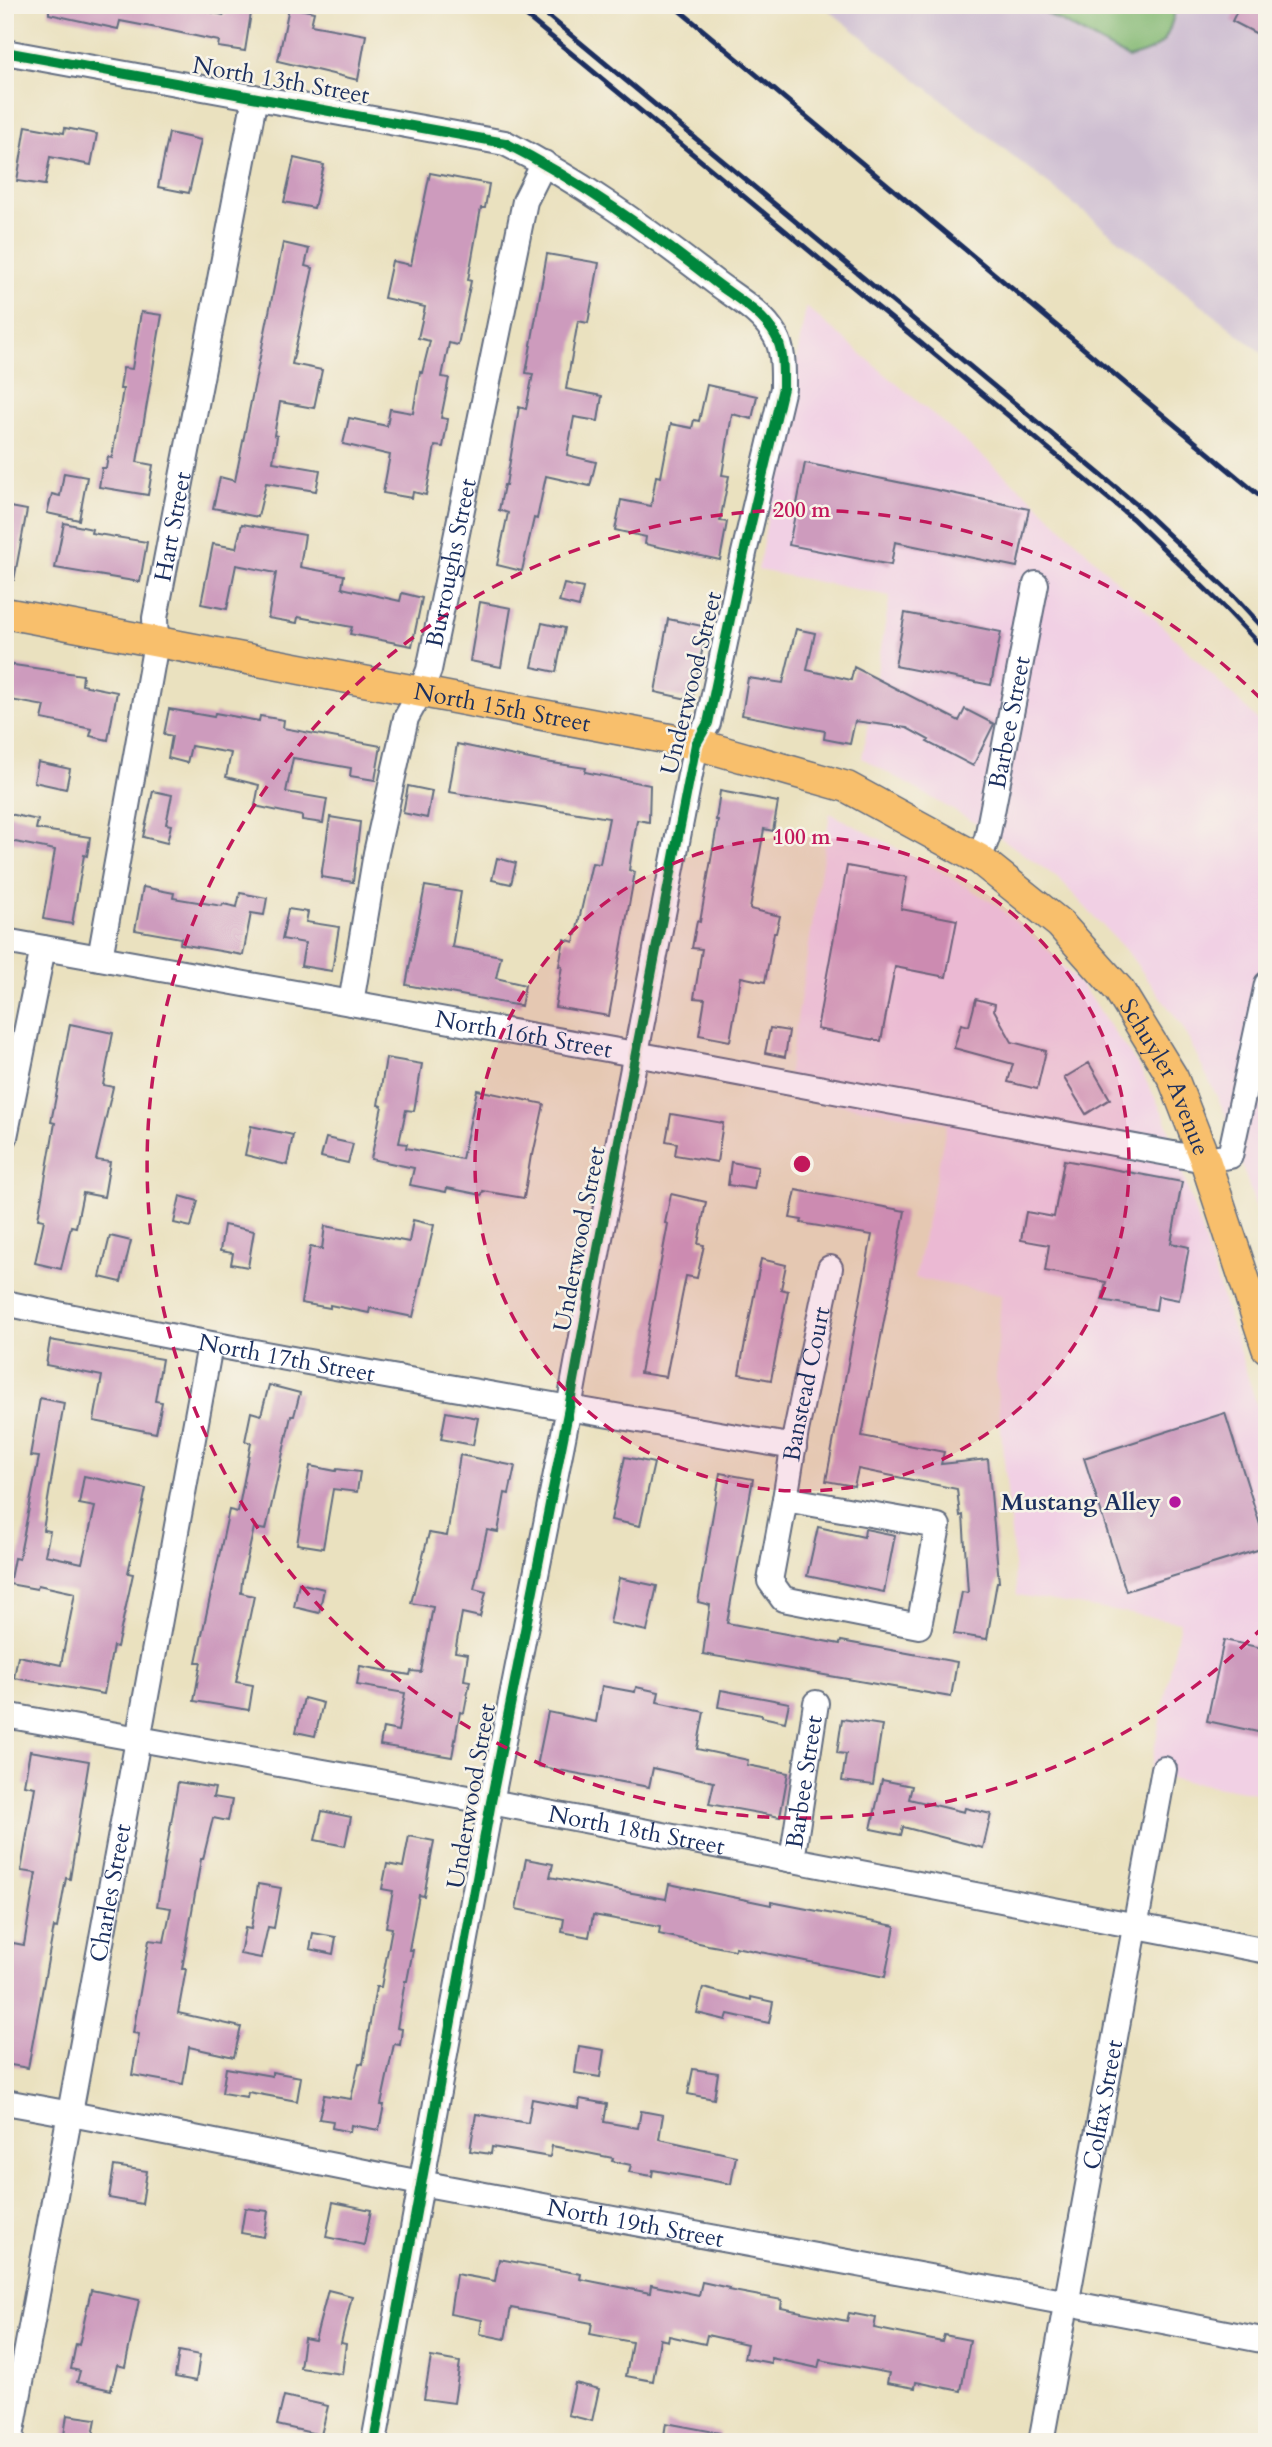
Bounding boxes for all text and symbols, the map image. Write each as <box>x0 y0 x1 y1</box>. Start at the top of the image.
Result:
street label: North 13th Street <box>190 49 372 112</box>
street label: Hart Street <box>146 469 200 584</box>
street label: Burroughs Street <box>418 475 485 651</box>
text: 200 m <box>773 496 831 525</box>
street label: Underwood Street <box>653 588 730 778</box>
street label: Barbee Street <box>981 653 1039 792</box>
street label: North 15th Street <box>411 675 593 741</box>
text: 100 m <box>773 823 831 852</box>
street label: Schuyler Avenue <box>1111 993 1218 1160</box>
street label: North 16th Street <box>433 1003 615 1067</box>
street label: Underwood Street <box>545 1143 614 1334</box>
centre of rings <box>790 1152 814 1176</box>
street label: Banstead Court <box>775 1303 839 1464</box>
street label: North 17th Street <box>195 1326 378 1391</box>
place label: Mustang Alley <box>1001 1486 1161 1519</box>
marker: Mustang Alley <box>1167 1494 1183 1510</box>
street label: Underwood Street <box>439 1700 504 1891</box>
street label: Barbee Street <box>778 1713 831 1851</box>
street label: North 18th Street <box>545 1797 728 1864</box>
street label: Charles Street <box>82 1821 139 1965</box>
street label: Colfax Street <box>1075 2037 1131 2172</box>
street label: North 19th Street <box>544 2191 727 2256</box>

